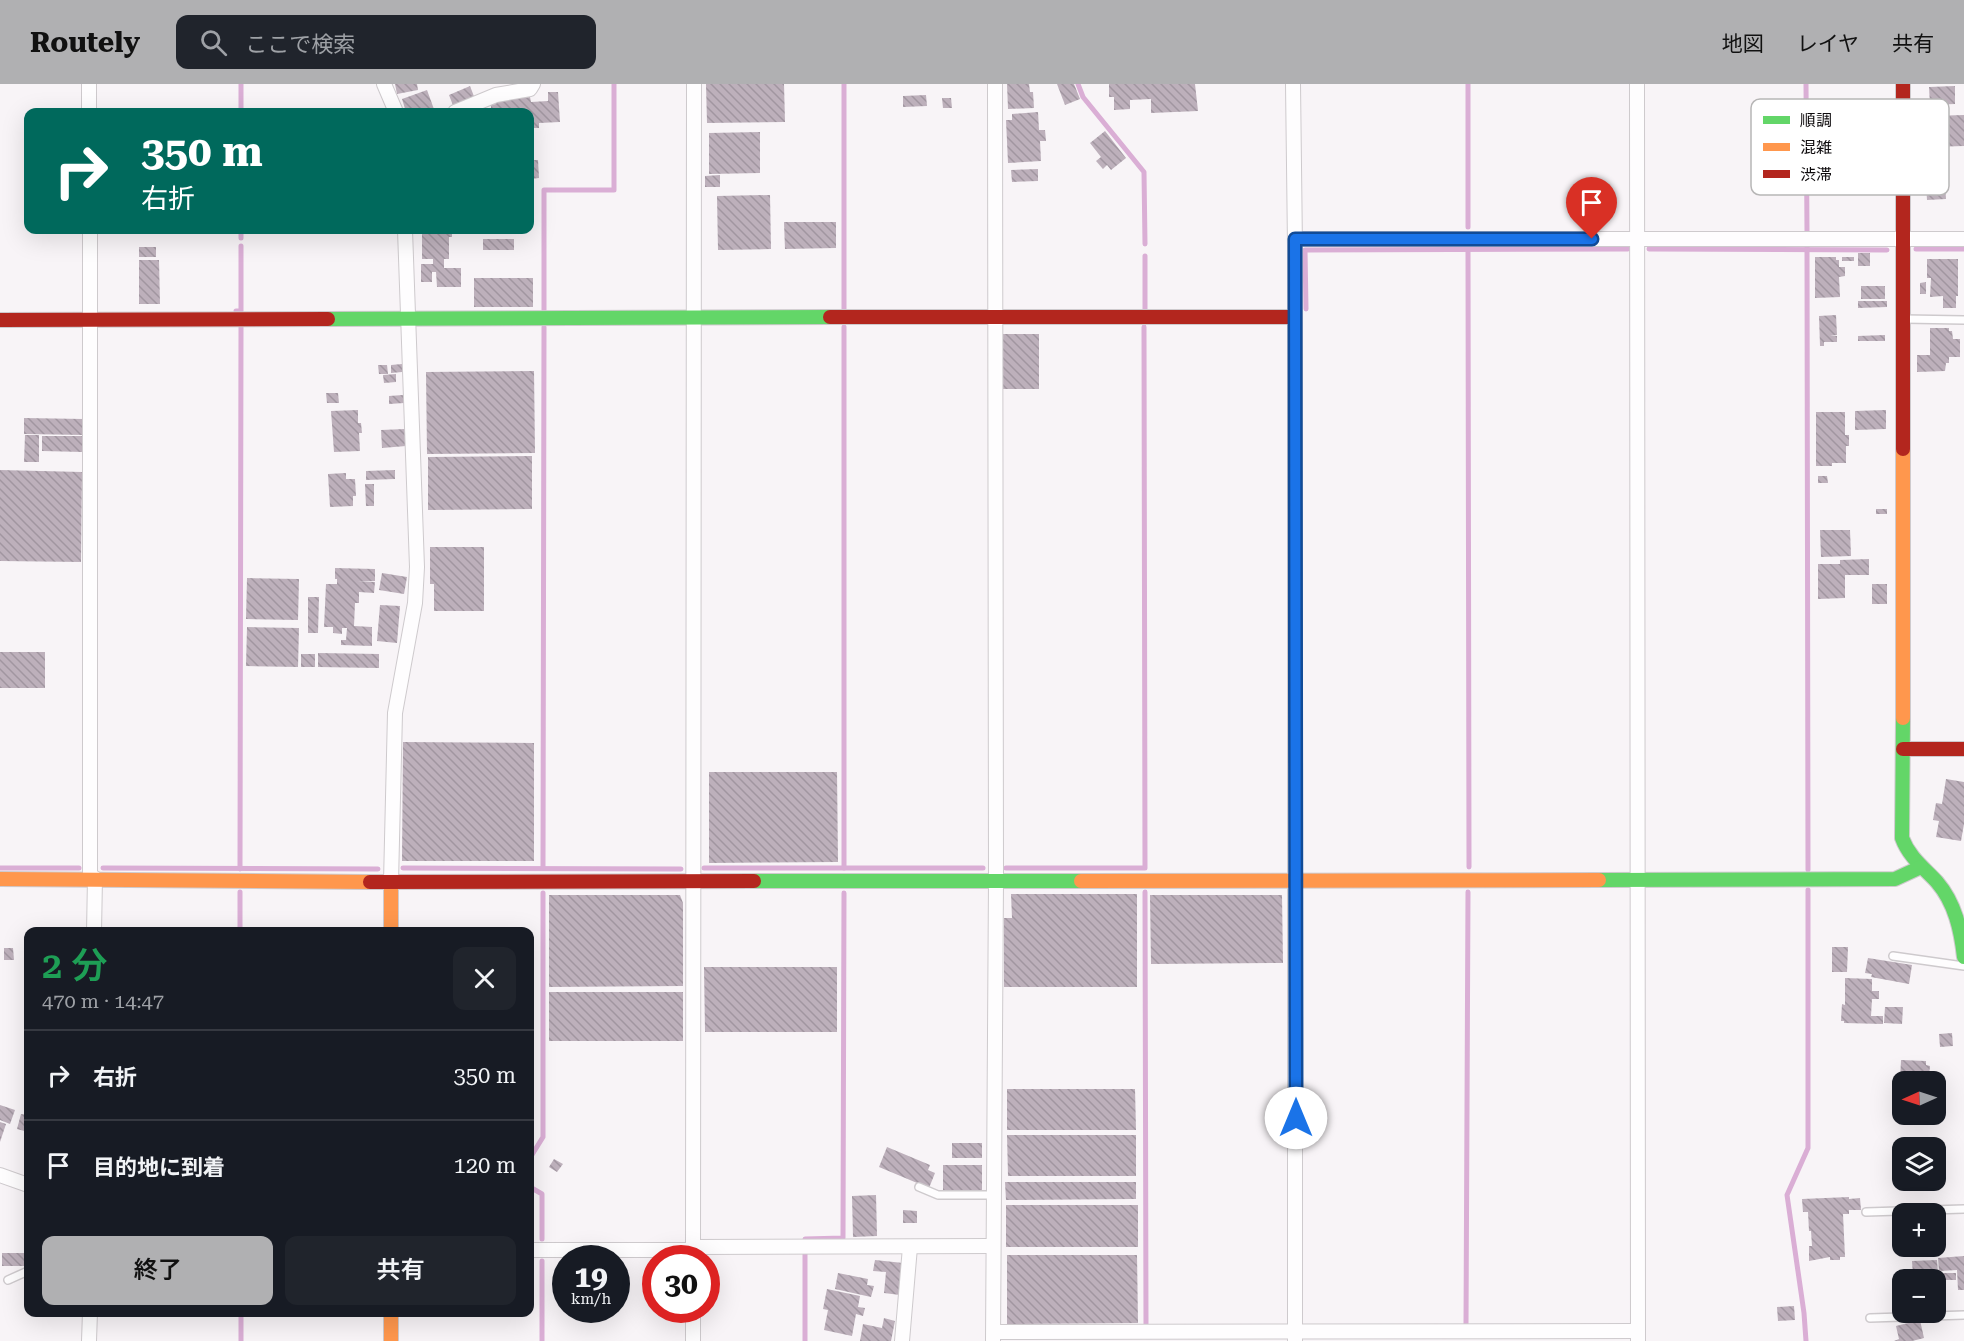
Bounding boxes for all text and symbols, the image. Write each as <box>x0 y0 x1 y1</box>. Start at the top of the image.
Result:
search box <box>176 15 596 69</box>
text: Routely <box>30 26 140 59</box>
icon: search <box>197 26 230 59</box>
text: ここで検索 <box>245 32 355 57</box>
text: 地図 <box>1722 32 1764 56</box>
text: レイヤ <box>1797 32 1859 56</box>
text: 共有 <box>1892 32 1934 56</box>
legend <box>1751 99 1949 195</box>
text: 順調 <box>1800 111 1832 130</box>
text: 350 m <box>141 127 263 176</box>
icon: right <box>42 132 120 210</box>
text: 混雑 <box>1800 138 1832 157</box>
text: 渋滞 <box>1800 165 1832 184</box>
pin <box>1566 177 1617 239</box>
text: 右折 <box>141 183 195 215</box>
icon: arrive <box>1575 186 1608 219</box>
text: 2 分 <box>42 945 107 987</box>
button: close <box>453 947 516 1010</box>
text: 470 m · 14:47 <box>42 989 164 1013</box>
icon: right <box>42 1059 75 1092</box>
text: 350 m <box>453 1063 516 1088</box>
text: 右折 <box>93 1065 137 1090</box>
north arrow <box>1892 1071 1946 1125</box>
map controls <box>1892 1071 1946 1323</box>
position arrow <box>1264 1086 1328 1150</box>
button: layers <box>1892 1137 1946 1191</box>
icon: arrive <box>42 1149 75 1182</box>
text: 120 m <box>453 1153 516 1178</box>
text: 目的地に到着 <box>93 1155 225 1180</box>
button: + <box>1892 1203 1946 1257</box>
button: 終了 <box>42 1236 273 1305</box>
button: 共有 <box>285 1236 516 1305</box>
speed limit sign: 30 <box>642 1245 720 1323</box>
text: 19 <box>574 1259 608 1294</box>
button: − <box>1892 1269 1946 1323</box>
text: km/h <box>571 1290 611 1308</box>

